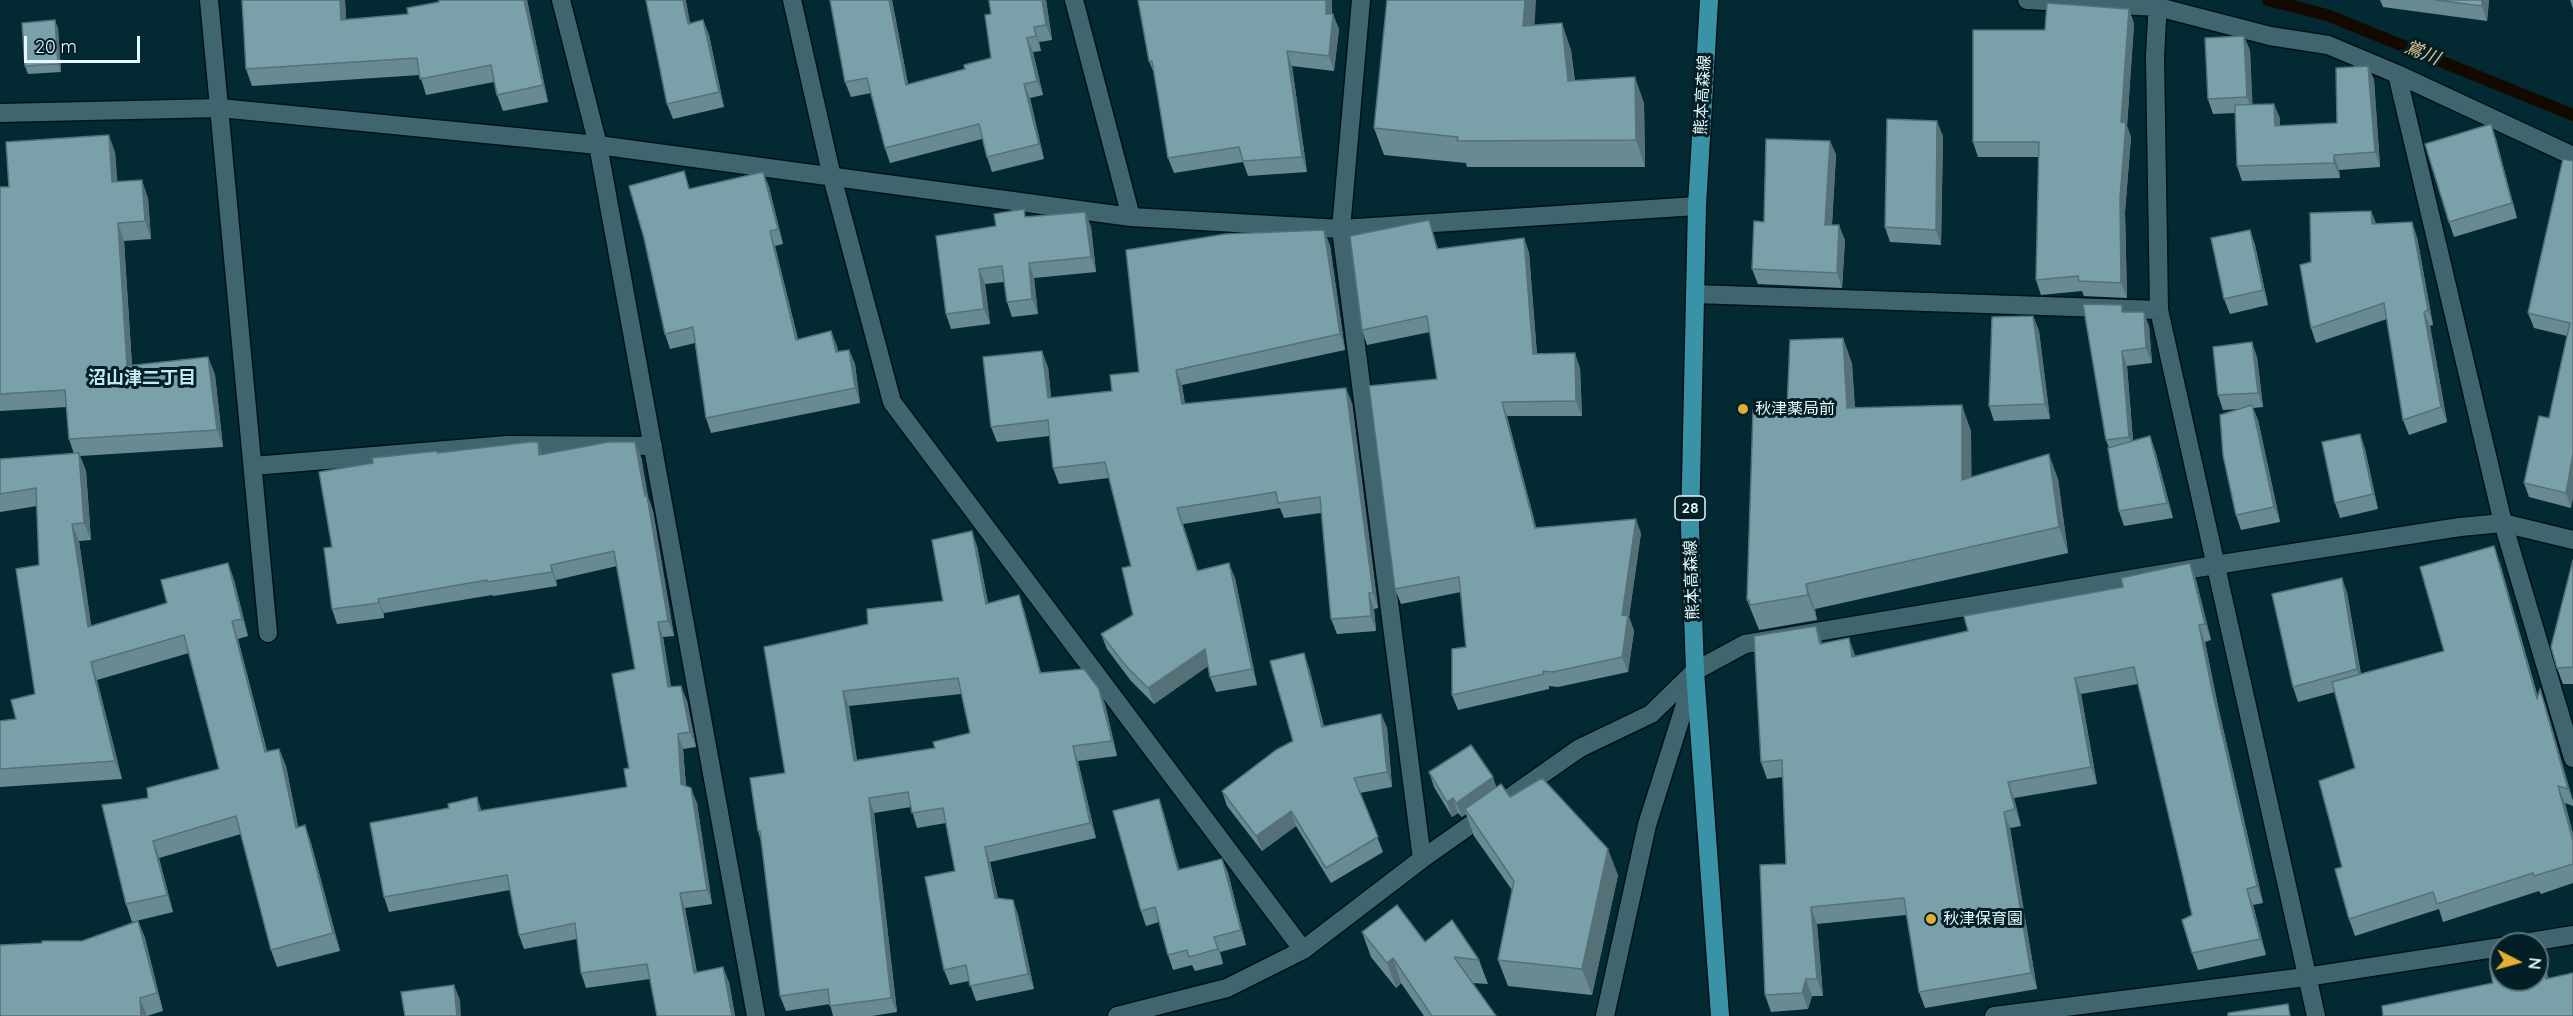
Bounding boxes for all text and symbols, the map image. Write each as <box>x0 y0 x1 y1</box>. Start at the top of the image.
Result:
scale bar <box>27 24 142 62</box>
text: 20 m <box>35 35 77 58</box>
water label: 鴬川 <box>2401 36 2443 70</box>
street label: 熊本高森線 <box>1691 55 1715 135</box>
district label: 沼山津二丁目 <box>88 368 196 390</box>
place label: 秋津薬局前 <box>1755 399 1835 419</box>
marker: 秋津薬局前 <box>1736 402 1750 416</box>
road number: 28 <box>1675 496 1705 520</box>
street label: 熊本高森線 <box>1681 540 1703 620</box>
place label: 秋津保育園 <box>1943 909 2023 929</box>
marker: 秋津保育園 <box>1924 912 1938 926</box>
north arrow <box>2489 932 2549 992</box>
text: N <box>2524 957 2545 971</box>

